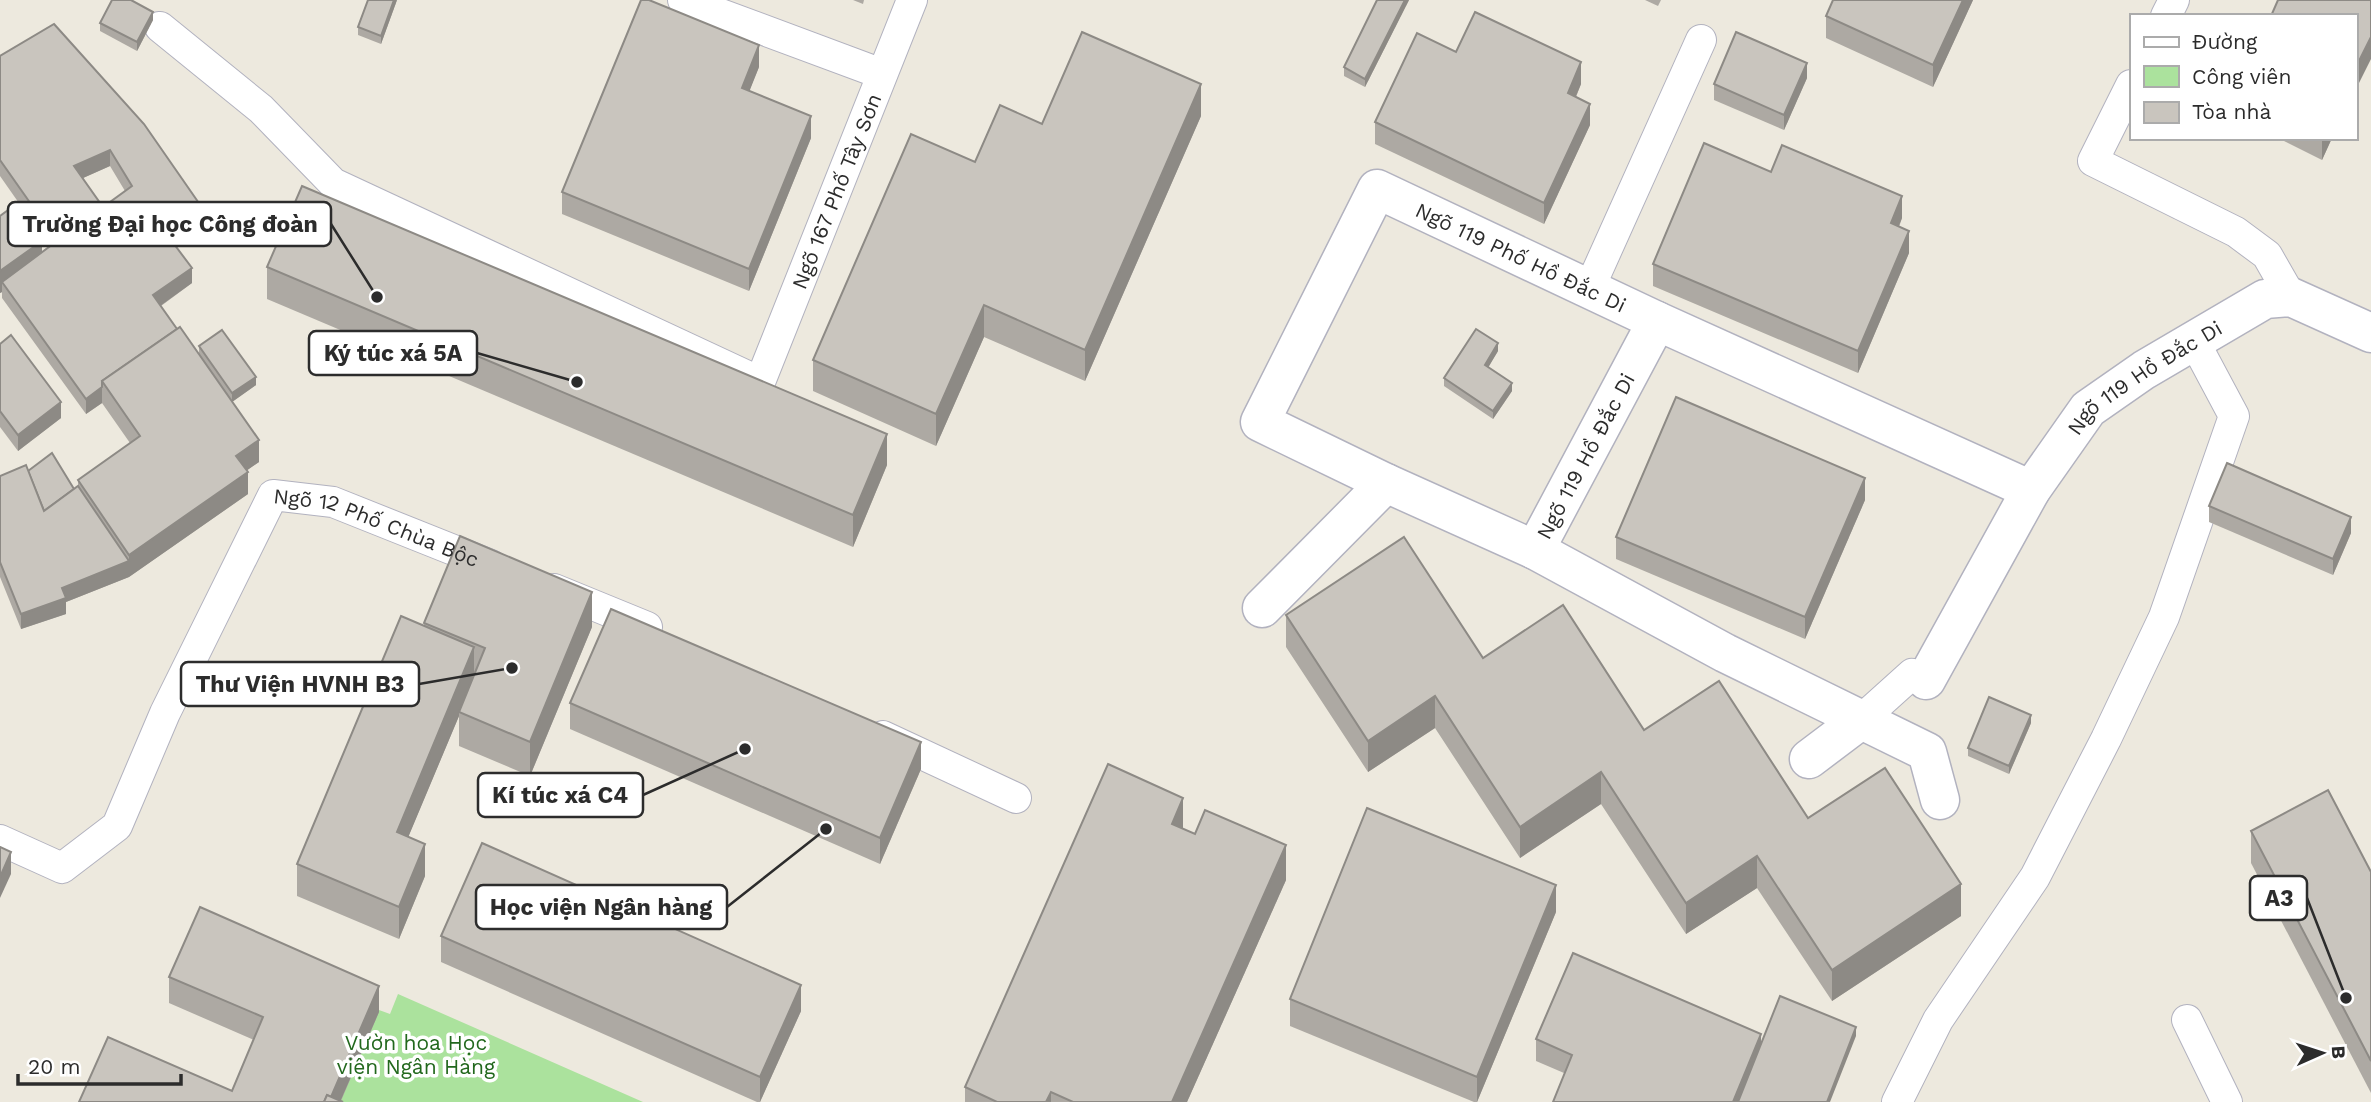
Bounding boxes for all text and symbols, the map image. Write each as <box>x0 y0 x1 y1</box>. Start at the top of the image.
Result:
legend <box>2130 14 2357 140</box>
text: Đường <box>2192 29 2258 54</box>
text: Công viên <box>2192 64 2291 89</box>
street label: Ngõ 167 Phố Tây Sơn <box>786 90 886 292</box>
text: Tòa nhà <box>2192 99 2272 124</box>
street label: Ngõ 119 Phố Hồ Đắc Di <box>1412 197 1630 317</box>
callout: Trường Đại học Công đoàn <box>8 202 331 246</box>
text: Trường Đại học Công đoàn <box>22 211 318 238</box>
street label: Ngõ 119 Hồ Đắc Di <box>2062 315 2226 439</box>
callout: Ký túc xá 5A <box>309 331 477 375</box>
text: Ký túc xá 5A <box>324 340 463 367</box>
street label: Ngõ 119 Hồ Đắc Di <box>1531 369 1639 543</box>
street label: Ngõ 12 Phố Chùa Bộc <box>272 483 483 572</box>
callout: Thư Viện HVNH B3 <box>181 662 419 706</box>
text: Thư Viện HVNH B3 <box>196 671 404 698</box>
callout: Kí túc xá C4 <box>478 773 643 817</box>
text: Kí túc xá C4 <box>492 782 628 809</box>
callout: A3 <box>2250 876 2307 920</box>
callout: Học viện Ngân hàng <box>476 885 727 929</box>
text: A3 <box>2264 885 2294 912</box>
text: Học viện Ngân hàng <box>490 894 712 921</box>
north arrow <box>2287 1018 2357 1088</box>
park label: Vườn hoa Học viện Ngân Hàng <box>337 1030 496 1079</box>
scale bar <box>18 1042 180 1086</box>
text: B <box>2327 1045 2350 1059</box>
text: 20 m <box>28 1054 80 1079</box>

